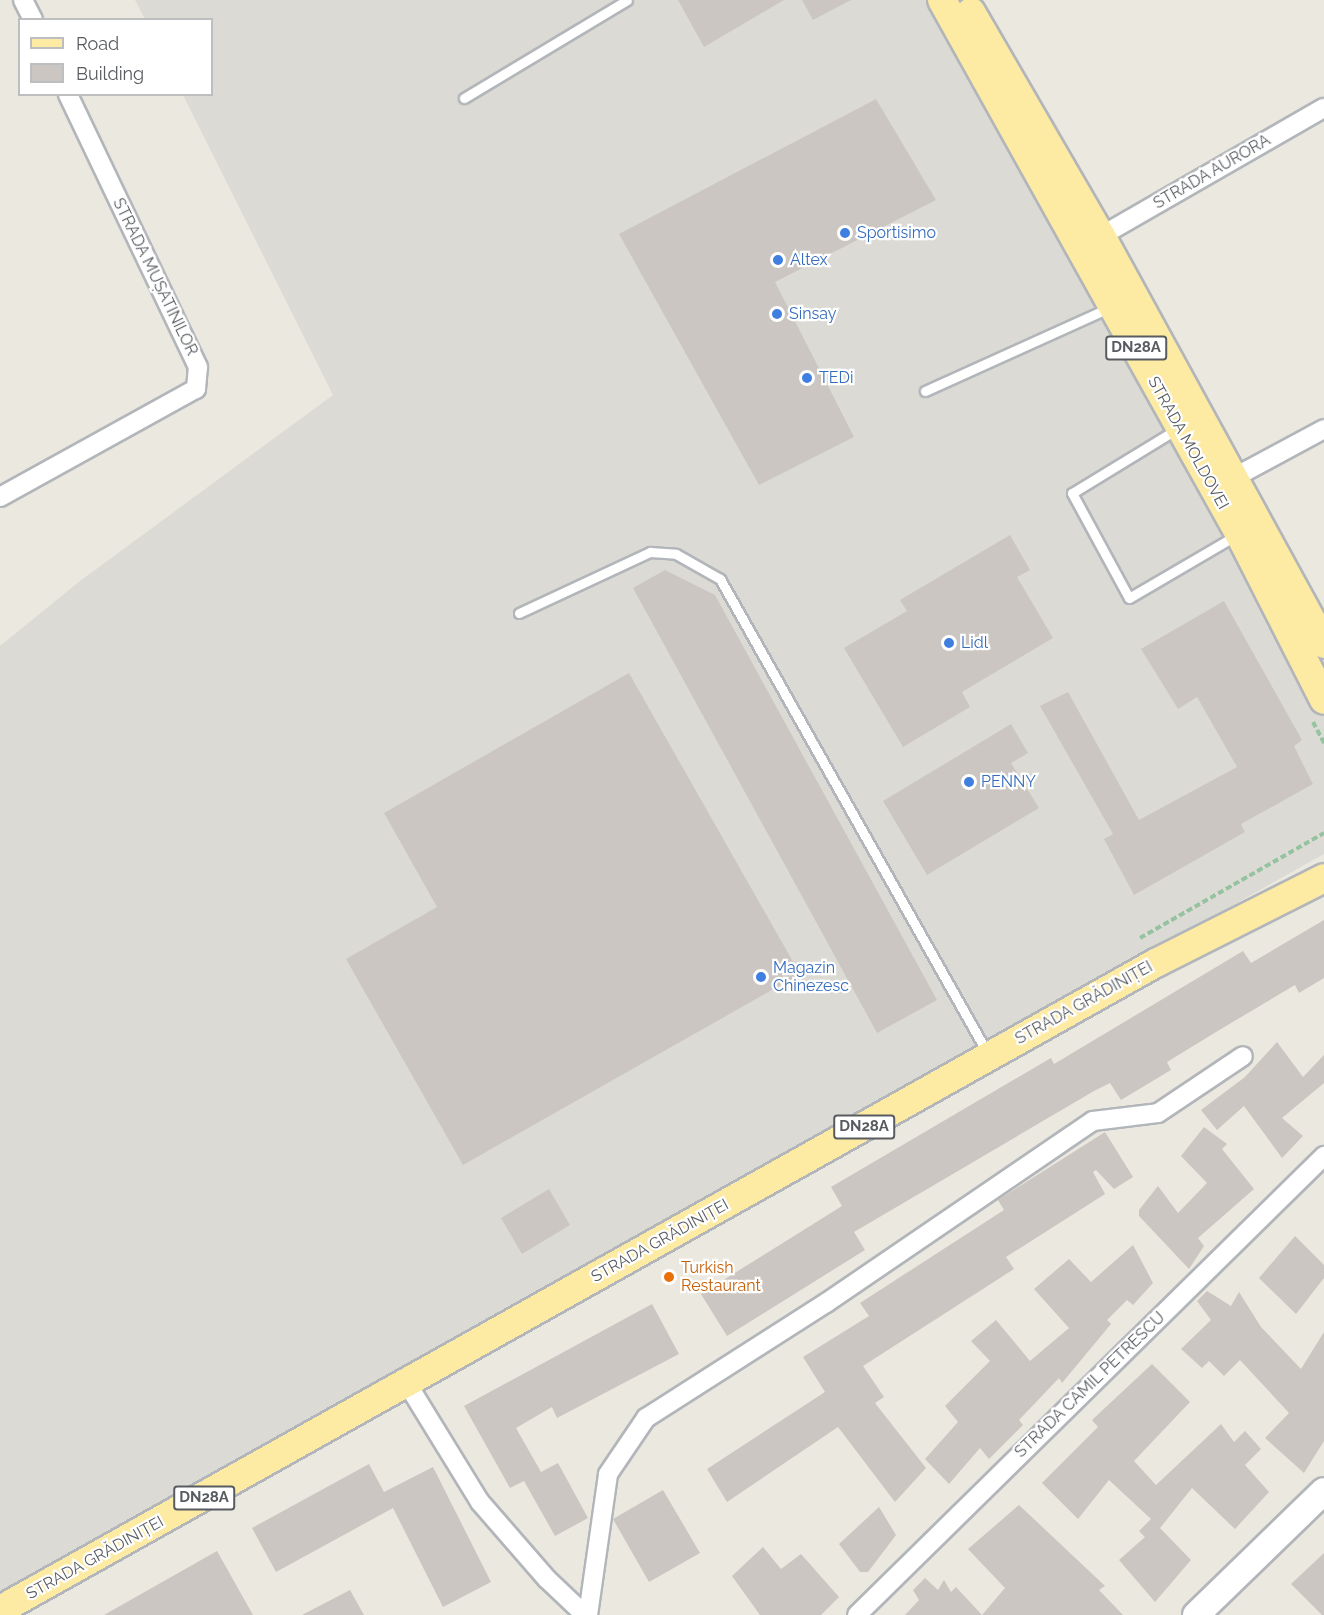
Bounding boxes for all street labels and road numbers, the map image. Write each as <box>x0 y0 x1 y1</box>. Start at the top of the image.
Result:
street label: STRADA AURORA <box>1150 131 1274 213</box>
street label: STRADA MUȘATINILOR <box>108 195 202 359</box>
road number: DN28A <box>1104 336 1168 360</box>
street label: STRADA MOLDOVEI <box>1143 373 1233 513</box>
street label: STRADA GRĂDINIȚEI <box>1012 957 1156 1049</box>
road number: DN28A <box>832 1115 896 1139</box>
street label: STRADA GRĂDINIȚEI <box>588 1195 732 1287</box>
street label: STRADA CAMIL PETRESCU <box>1011 1308 1169 1462</box>
road number: DN28A <box>172 1486 236 1510</box>
street label: STRADA GRĂDINIȚEI <box>23 1512 167 1604</box>

